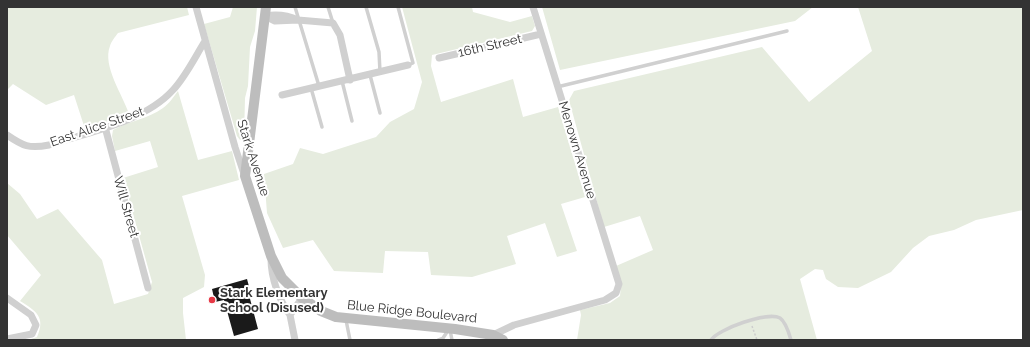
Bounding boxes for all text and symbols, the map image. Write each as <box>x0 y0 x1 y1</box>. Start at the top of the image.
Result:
street label: 16th Street <box>457 31 523 61</box>
street label: Menown Avenue <box>555 99 599 201</box>
street label: East Alice Street <box>48 104 146 150</box>
street label: Stark Avenue <box>233 118 273 198</box>
street label: Will Street <box>110 175 142 239</box>
place label: Stark Elementary School (Disused) <box>220 285 328 316</box>
marker: Stark Elementary School (Disused) <box>207 295 217 305</box>
street label: Blue Ridge Boulevard <box>346 297 478 327</box>

